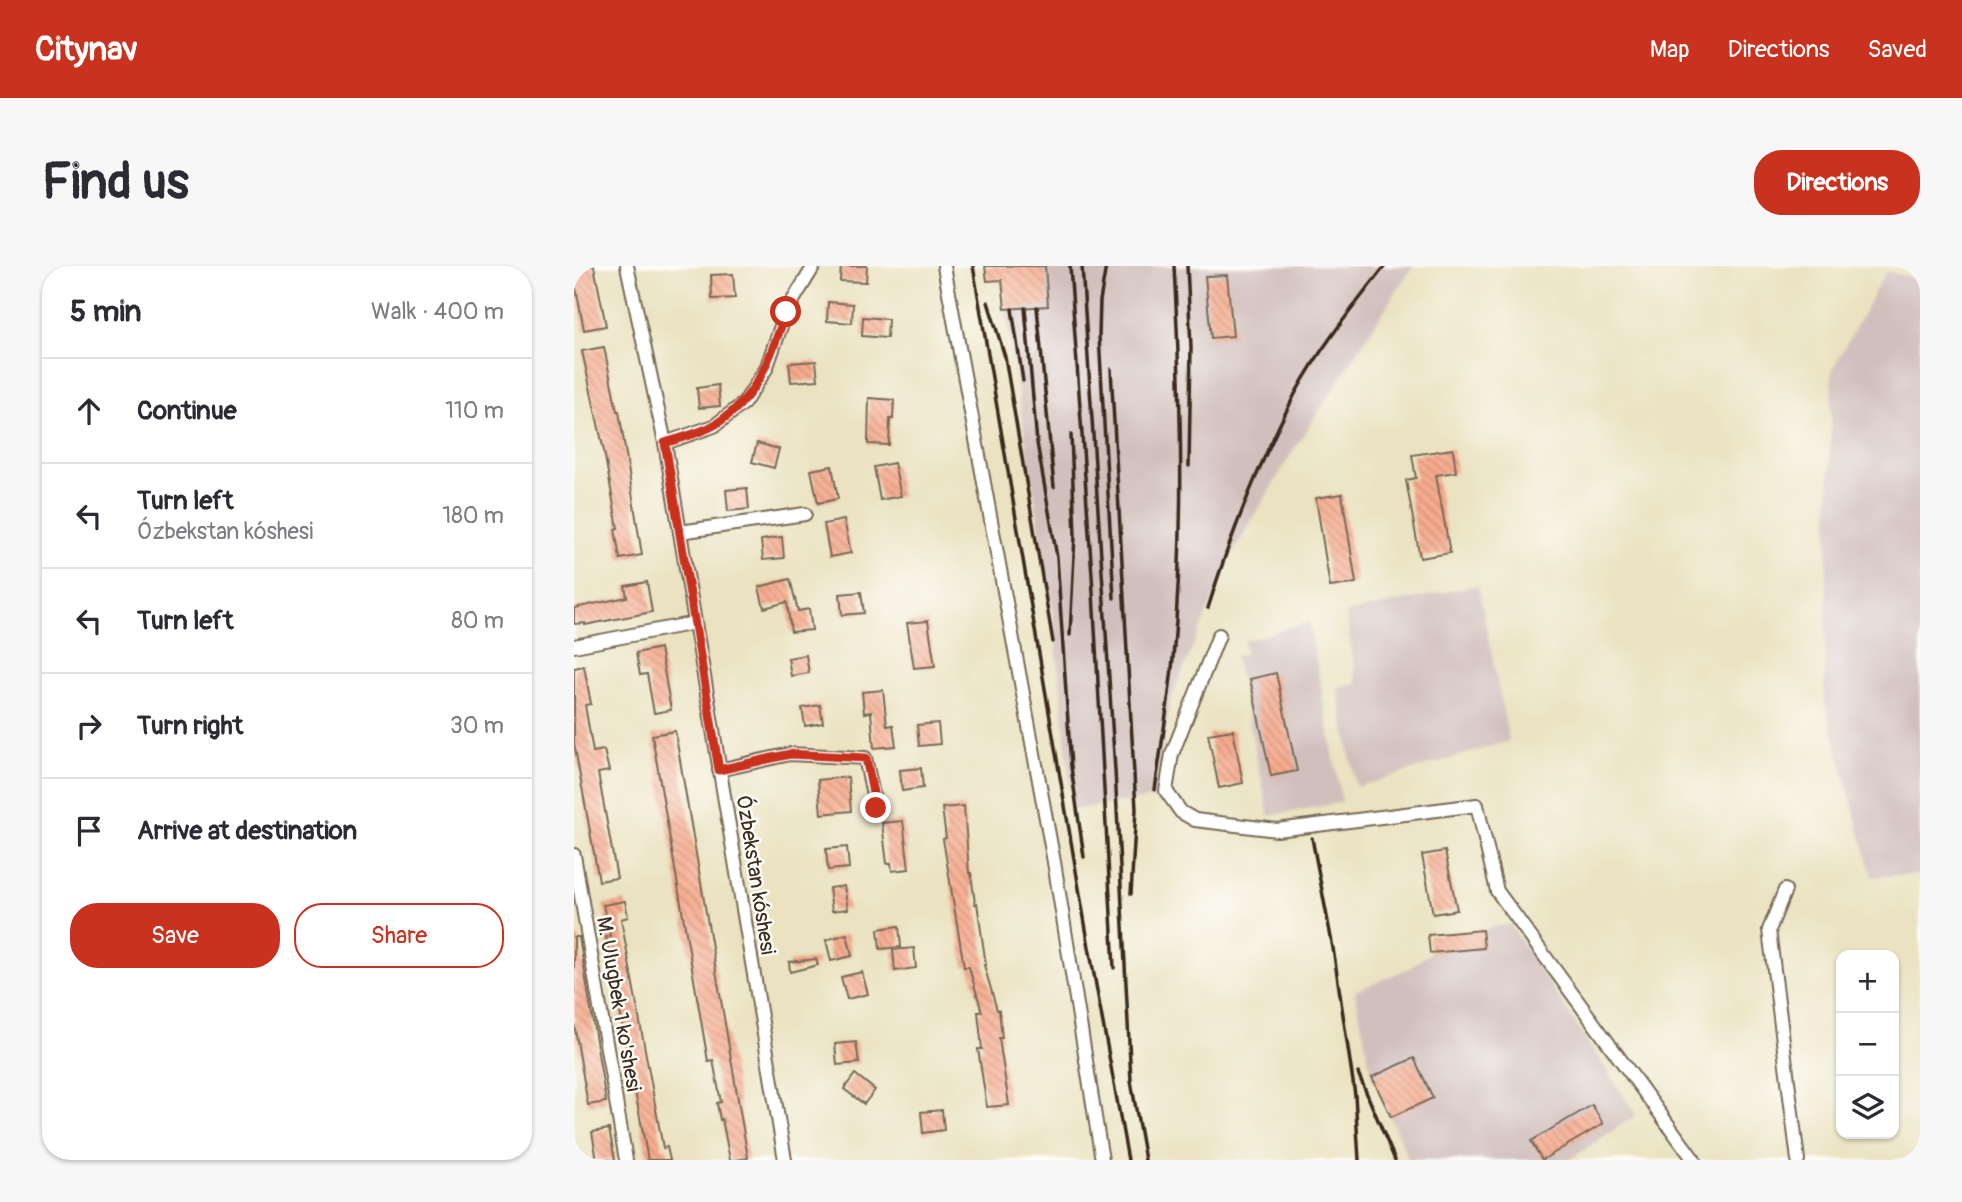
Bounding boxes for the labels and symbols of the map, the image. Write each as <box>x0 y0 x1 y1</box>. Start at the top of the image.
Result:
route start <box>770 296 801 327</box>
route end <box>860 792 891 823</box>
street label: Ózbekstan kóshesi <box>730 793 782 957</box>
street label: M. Ulugbek 1 ko'shesi <box>590 914 647 1094</box>

